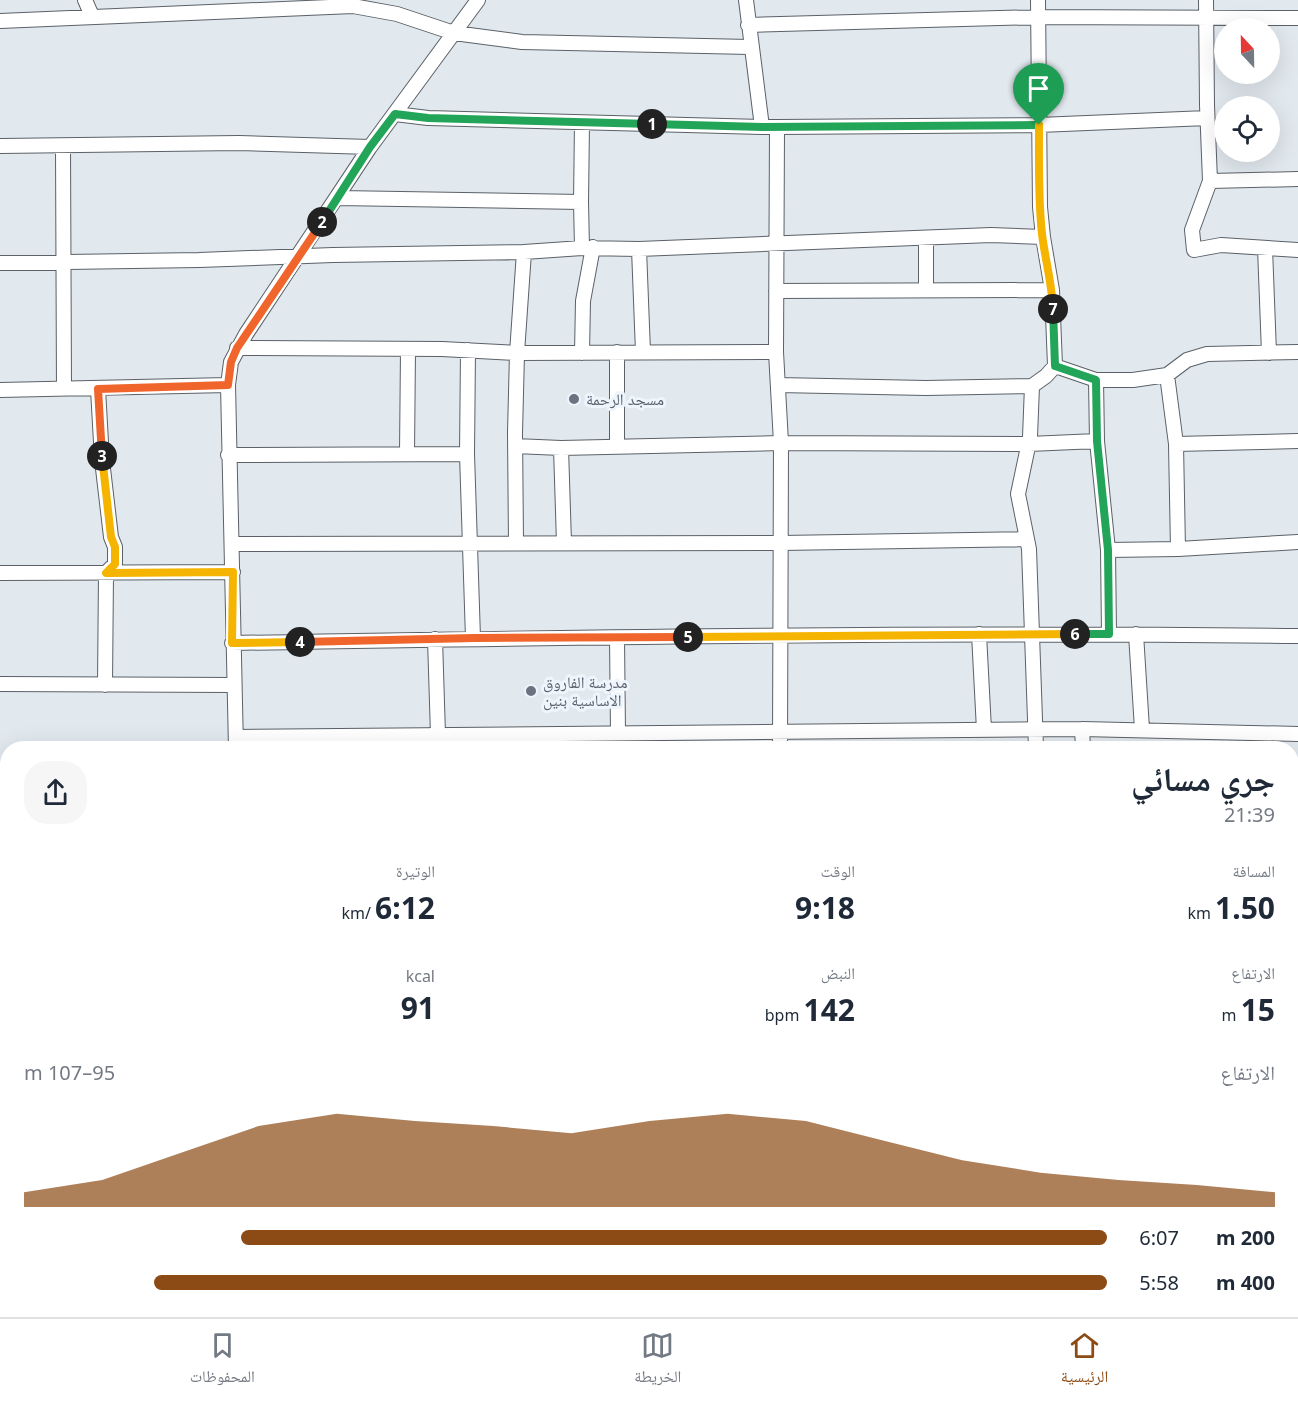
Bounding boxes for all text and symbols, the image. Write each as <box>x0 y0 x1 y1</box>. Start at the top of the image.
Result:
north arrow <box>1214 18 1280 84</box>
map controls <box>1214 18 1280 162</box>
pin <box>1013 63 1064 125</box>
icon: arrive <box>1022 72 1055 105</box>
button: locate <box>1214 96 1280 162</box>
pin: 1 <box>637 109 667 139</box>
text: 1 <box>647 113 657 135</box>
pin: 2 <box>307 207 337 237</box>
text: 2 <box>317 211 327 233</box>
pin: 7 <box>1038 294 1068 324</box>
text: 7 <box>1048 298 1058 320</box>
place label: مسجد الرحمة <box>586 388 664 410</box>
marker: مسجد الرحمة <box>567 392 581 406</box>
pin: 3 <box>87 441 117 471</box>
text: 3 <box>97 445 107 467</box>
pin: 6 <box>1060 619 1090 649</box>
pin: 5 <box>673 622 703 652</box>
text: 6 <box>1070 623 1080 645</box>
text: 5 <box>683 626 693 648</box>
pin: 4 <box>285 627 315 657</box>
text: 4 <box>295 631 305 653</box>
place label: مدرسة الفاروق الاساسية بنين <box>543 671 627 711</box>
marker: مدرسة الفاروق الاساسية بنين <box>524 684 538 698</box>
text: جري مسائي <box>1131 756 1275 801</box>
button: share <box>24 761 87 824</box>
text: 21:39 <box>1224 801 1275 828</box>
text: الوتيرة <box>396 860 435 882</box>
text: الوقت <box>821 860 855 882</box>
text: المسافة <box>1233 860 1275 882</box>
text: 6:12 <box>375 887 435 928</box>
text: 9:18 <box>795 887 855 928</box>
text: 1.50 <box>1215 887 1275 928</box>
text: /km <box>341 902 375 924</box>
text: km <box>1187 902 1215 924</box>
text: النبض <box>821 962 855 984</box>
text: الارتفاع <box>1231 962 1275 984</box>
text: kcal <box>406 965 435 987</box>
text: 91 <box>401 987 435 1028</box>
text: 142 <box>804 989 855 1030</box>
text: 15 <box>1241 989 1275 1030</box>
text: bpm <box>765 1004 804 1026</box>
text: m <box>1222 1004 1241 1026</box>
text: 95–107 m <box>24 1059 115 1086</box>
text: الارتفاع <box>1220 1059 1275 1086</box>
text: 6:07 <box>1139 1224 1179 1251</box>
text: 200 m <box>1216 1224 1275 1251</box>
text: 5:58 <box>1139 1269 1179 1296</box>
text: 400 m <box>1216 1269 1275 1296</box>
tab: المحفوظات <box>190 1329 255 1392</box>
tab: الخريطة <box>634 1329 681 1392</box>
tab: الرئيسية <box>1061 1329 1108 1392</box>

